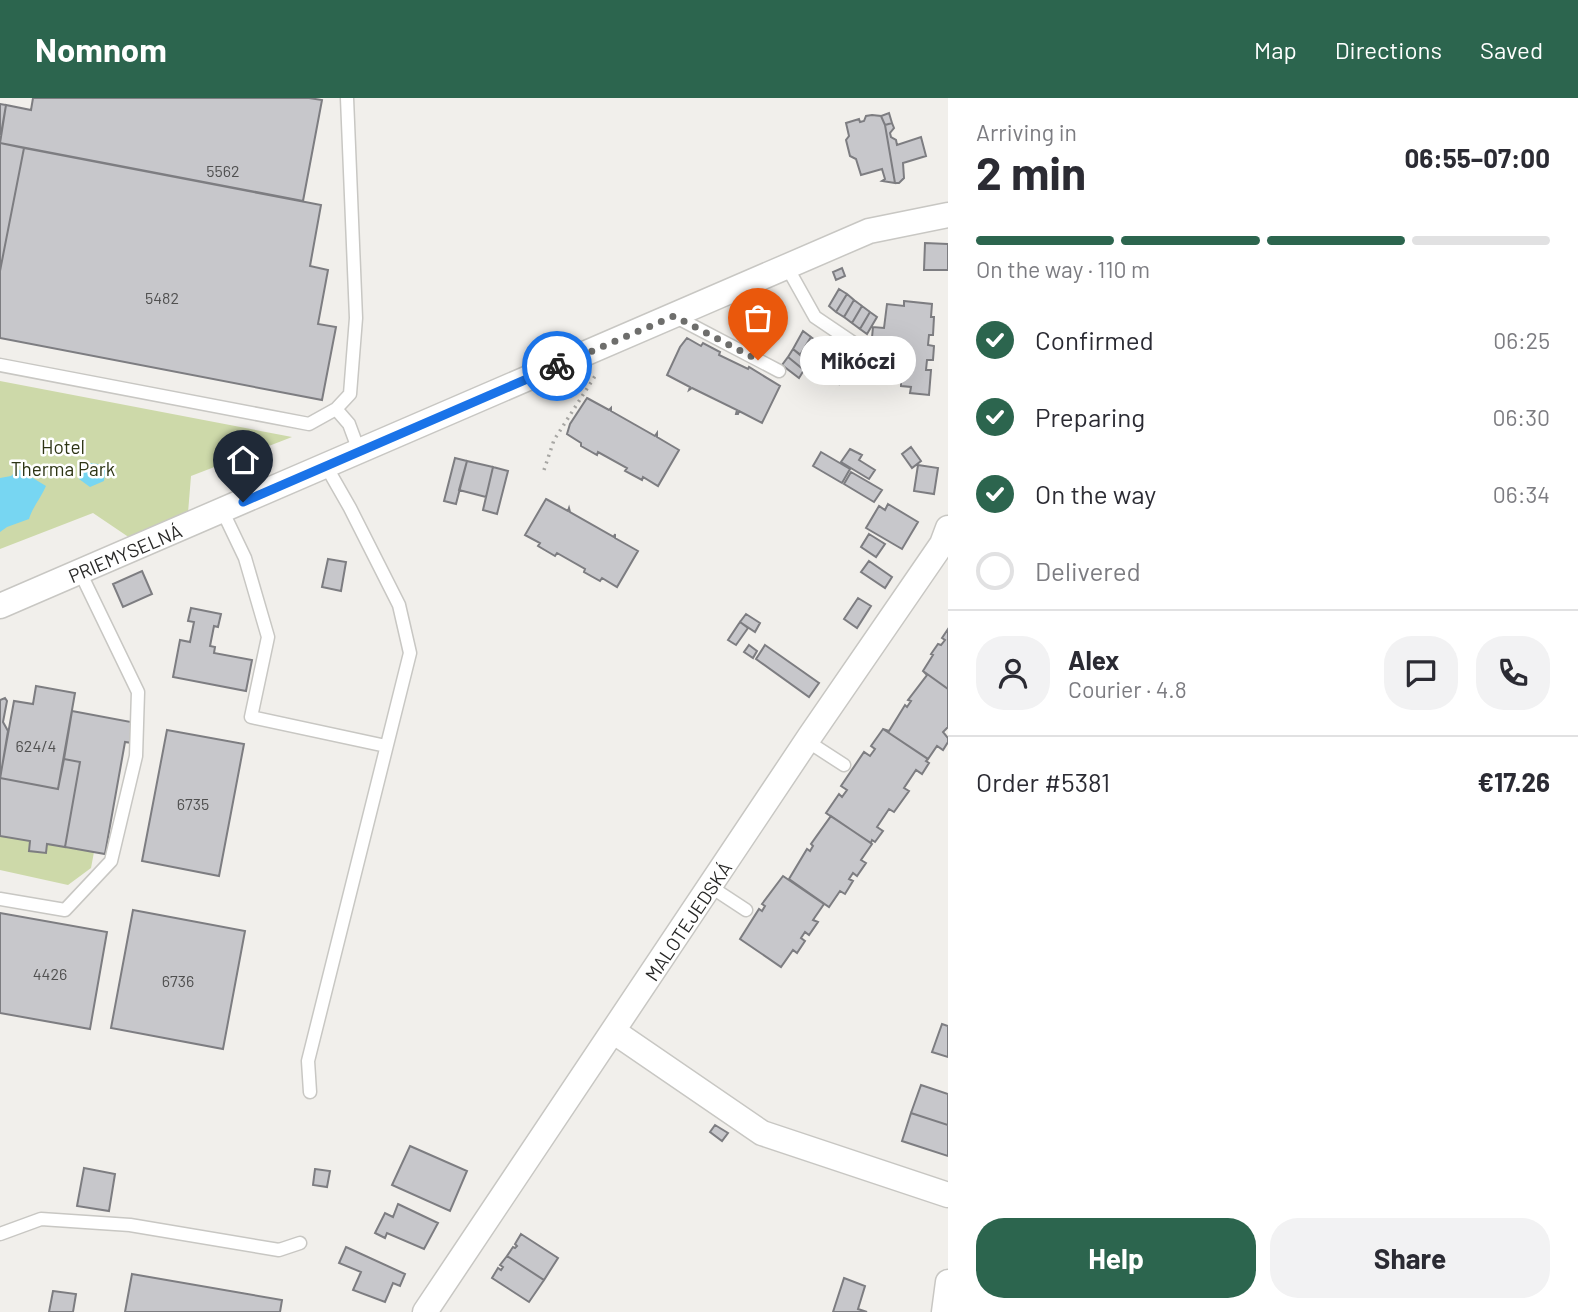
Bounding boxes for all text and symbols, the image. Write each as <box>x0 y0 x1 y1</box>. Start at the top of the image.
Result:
text: Nomnom <box>35 29 167 69</box>
text: Map <box>1254 35 1297 64</box>
text: Directions <box>1335 35 1442 64</box>
text: Saved <box>1480 35 1543 64</box>
text: Arriving in <box>976 118 1077 146</box>
text: 06:55–07:00 <box>1405 142 1550 173</box>
text: 2 min <box>976 144 1086 199</box>
house number: 5562 <box>206 161 240 180</box>
text: On the way · 110 m <box>976 255 1150 283</box>
house number: 5482 <box>145 288 179 307</box>
pin <box>728 288 788 360</box>
icon: bag <box>739 299 777 337</box>
icon: check <box>976 321 1014 359</box>
text: Confirmed <box>1035 324 1154 355</box>
text: 06:25 <box>1493 326 1550 354</box>
courier <box>522 331 592 401</box>
callout: Mikóczi <box>800 336 916 384</box>
text: Mikóczi <box>820 346 896 374</box>
icon: bike <box>538 347 576 385</box>
icon: check <box>976 398 1014 436</box>
text: Preparing <box>1035 401 1145 432</box>
text: 06:30 <box>1493 403 1550 431</box>
pin <box>213 430 273 502</box>
park label: Hotel Therma Park <box>11 435 115 480</box>
icon: home <box>224 441 262 479</box>
icon: check <box>976 475 1014 513</box>
text: On the way <box>1035 478 1156 509</box>
text: 06:34 <box>1493 480 1550 508</box>
street label: PRIEMYSELNÁ <box>65 519 185 587</box>
text: Delivered <box>1035 555 1141 586</box>
button: person <box>976 636 1050 710</box>
button: chat <box>1384 636 1458 710</box>
button: phone <box>1476 636 1550 710</box>
text: Alex <box>1068 644 1119 675</box>
text: Courier · 4.8 <box>1068 675 1187 703</box>
house number: 624/4 <box>16 736 56 755</box>
text: Order #5381 <box>976 766 1110 797</box>
text: €17.26 <box>1478 766 1550 797</box>
house number: 6735 <box>177 794 209 813</box>
street label: MALOTEJEDSKÁ <box>640 857 736 985</box>
house number: 4426 <box>33 964 67 983</box>
house number: 6736 <box>162 971 194 990</box>
button: Help <box>976 1218 1256 1298</box>
button: Share <box>1270 1218 1550 1298</box>

